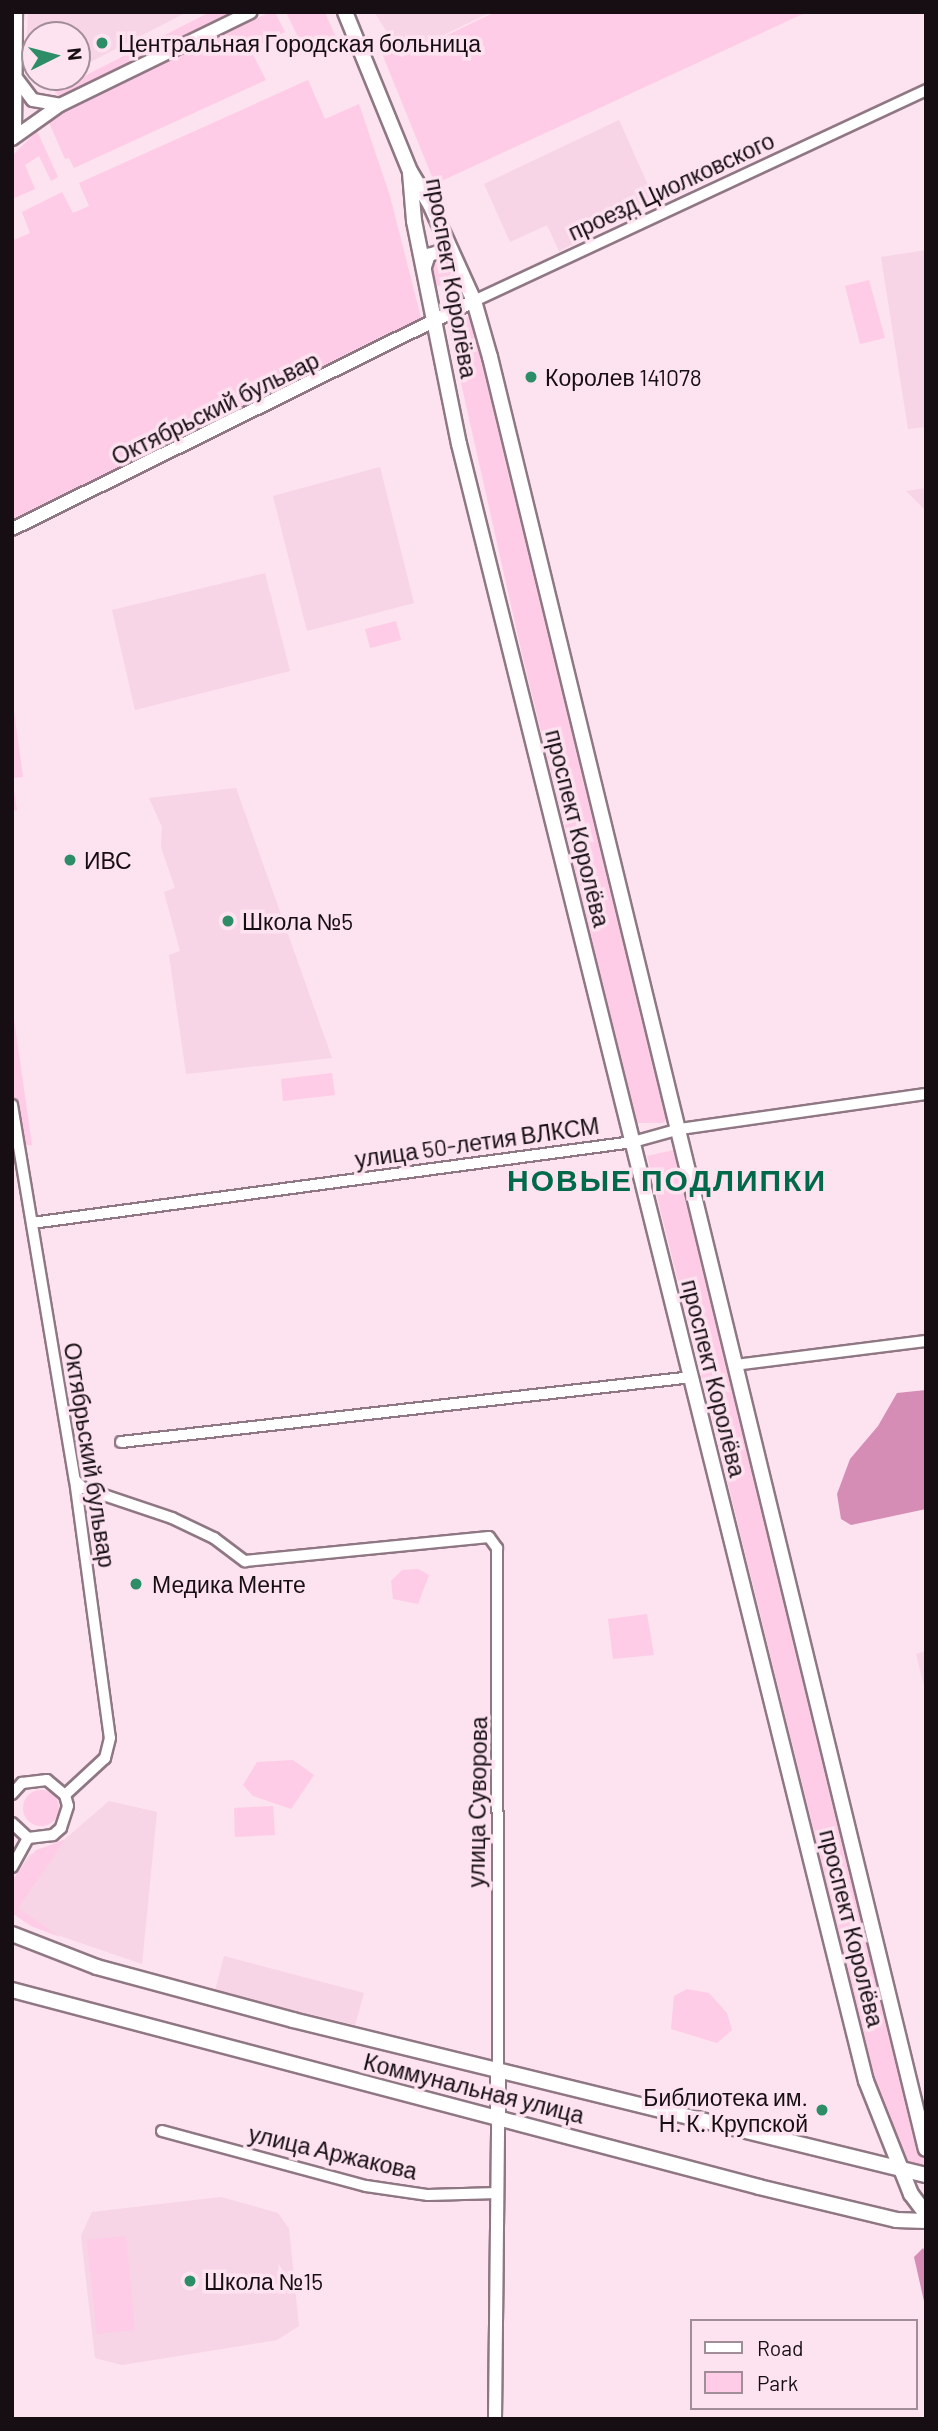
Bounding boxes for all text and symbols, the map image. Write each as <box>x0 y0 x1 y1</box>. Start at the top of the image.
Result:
north arrow <box>21 21 91 91</box>
place label: Центральная Городская больница <box>118 29 481 57</box>
marker: Центральная Городская больница <box>92 33 112 53</box>
text: N <box>63 46 87 61</box>
street label: проезд Циолковского <box>564 126 778 246</box>
street label: проспект Королёва <box>421 176 483 380</box>
street label: Октябрьский бульвар <box>107 346 323 470</box>
place label: Королев 141078 <box>545 363 702 391</box>
marker: Королев 141078 <box>523 369 539 385</box>
street label: проспект Королёва <box>540 726 616 930</box>
place label: ИВС <box>84 846 132 874</box>
marker: ИВС <box>62 852 78 868</box>
place label: Школа №5 <box>242 907 353 935</box>
marker: Школа №5 <box>220 913 236 929</box>
street label: улица 50-летия ВЛКСМ <box>353 1111 601 1173</box>
district label: НОВЫЕ ПОДЛИПКИ <box>509 1161 825 1197</box>
street label: проспект Королёва <box>676 1276 752 1480</box>
street label: Октябрьский бульвар <box>59 1340 121 1570</box>
place label: Медика Менте <box>152 1570 306 1598</box>
marker: Медика Менте <box>126 1574 146 1594</box>
street label: улица Суворова <box>462 1716 492 1888</box>
street label: проспект Королёва <box>814 1826 890 2030</box>
street label: Коммунальная улица <box>361 2047 587 2129</box>
place label: Библиотека им. Н. К. Крупской <box>643 2083 808 2137</box>
marker: Библиотека им. Н. К. Крупской <box>814 2102 830 2118</box>
street label: улица Аржакова <box>246 2119 420 2185</box>
place label: Школа №15 <box>204 2267 323 2295</box>
marker: Школа №15 <box>182 2273 198 2289</box>
legend <box>690 2319 917 2410</box>
text: Road <box>757 2335 803 2360</box>
text: Park <box>757 2370 798 2395</box>

